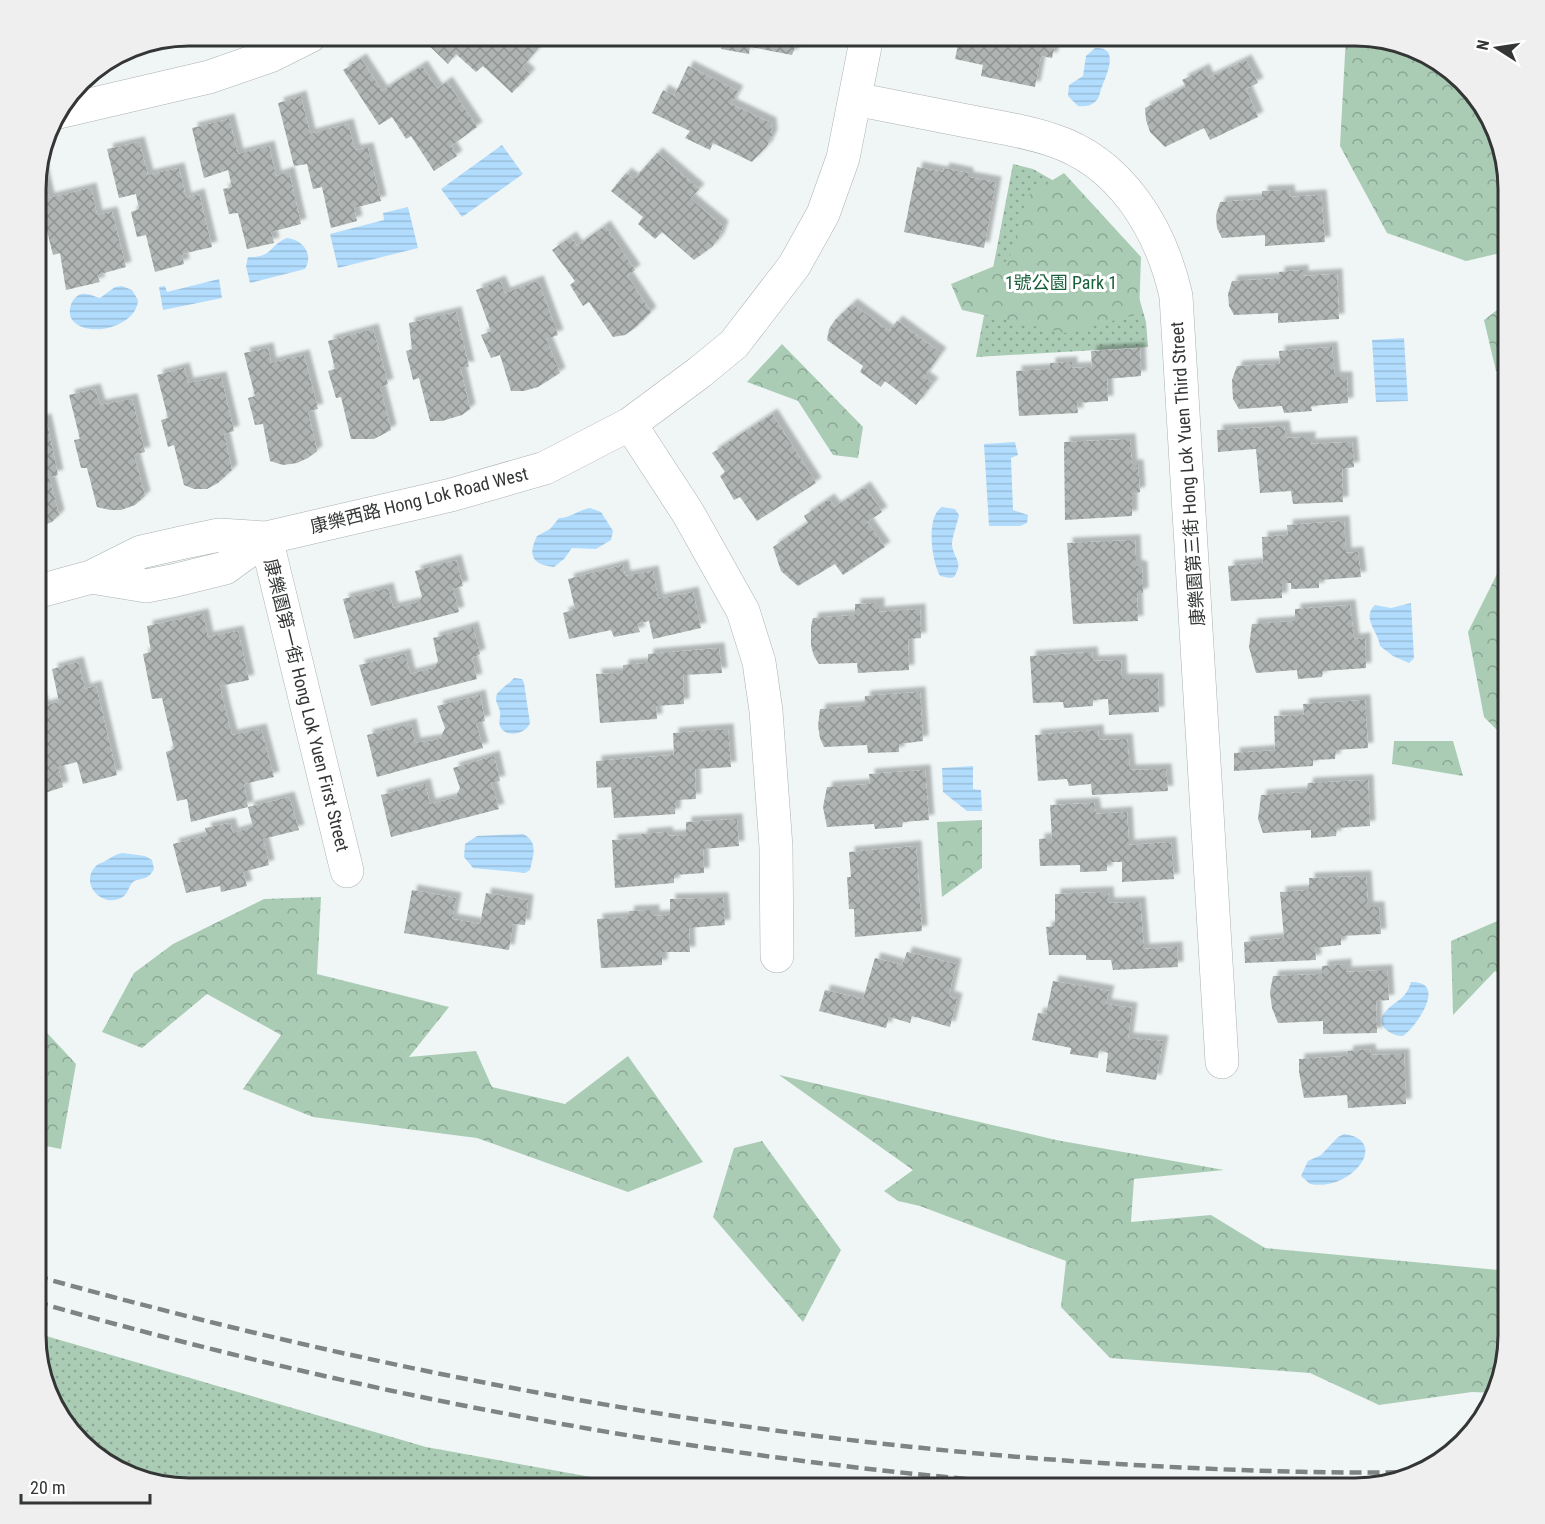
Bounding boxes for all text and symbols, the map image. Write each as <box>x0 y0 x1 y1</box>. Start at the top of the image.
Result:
north arrow <box>1467 18 1527 78</box>
text: N <box>1473 38 1493 52</box>
park label: 1號公園 Park 1 <box>1005 272 1117 293</box>
street label: 康樂園第三街 Hong Lok Yuen Third Street <box>1166 321 1208 627</box>
street label: 康樂西路 Hong Lok Road West <box>308 463 530 537</box>
street label: 康樂園第一街 Hong Lok Yuen First Street <box>260 556 354 854</box>
scale bar <box>21 1467 150 1505</box>
text: 20 m <box>30 1477 65 1498</box>

